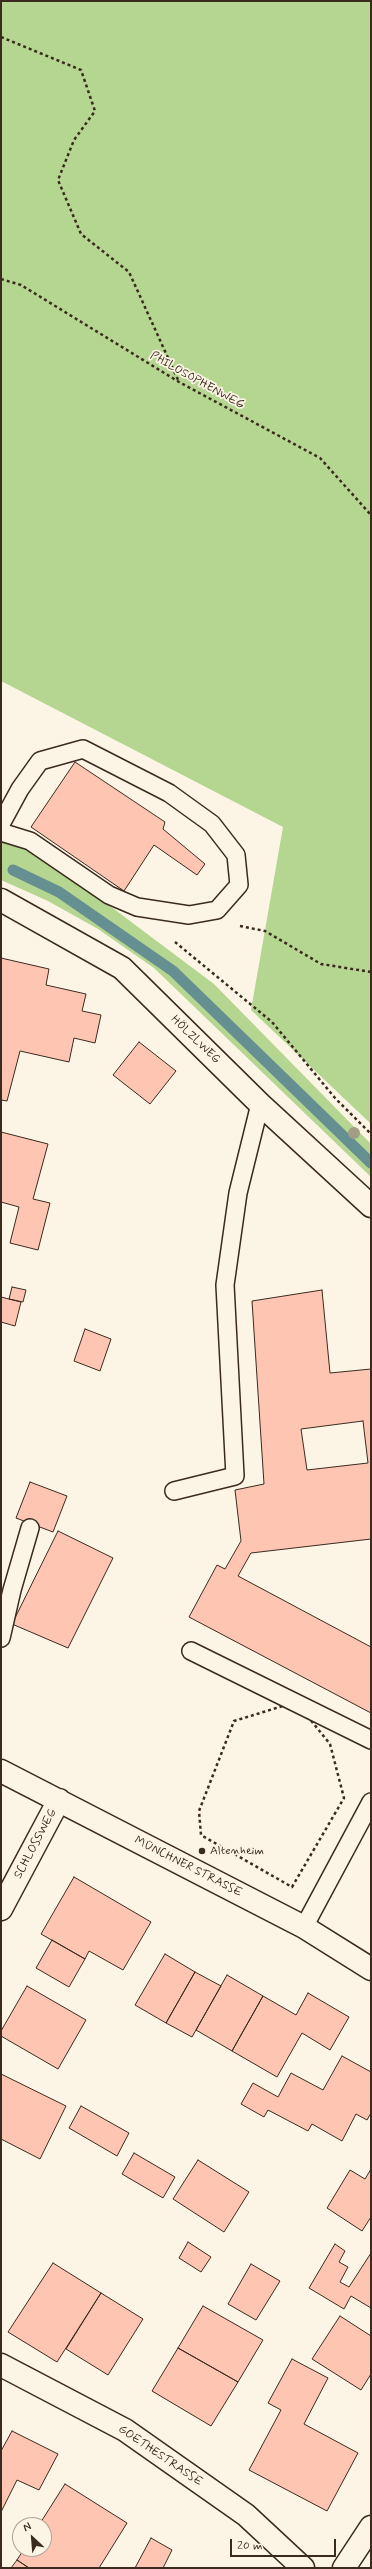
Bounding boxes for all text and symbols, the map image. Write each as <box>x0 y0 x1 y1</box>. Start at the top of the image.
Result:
street label: PHILOSOPHENWEG <box>147 349 247 413</box>
street label: HÖLZLWEG <box>167 1013 223 1067</box>
street label: SCHLOSSWEG <box>12 1807 60 1881</box>
street label: MÜNCHNER STRASSE <box>132 1834 244 1900</box>
place label: Altenheim <box>210 1844 264 1858</box>
marker: Altenheim <box>197 1846 207 1856</box>
street label: GOETHESTRASSE <box>115 2422 205 2490</box>
north arrow <box>12 2517 52 2557</box>
text: N <box>21 2519 34 2535</box>
scale bar <box>232 2531 338 2557</box>
text: 20 m <box>237 2538 263 2554</box>

